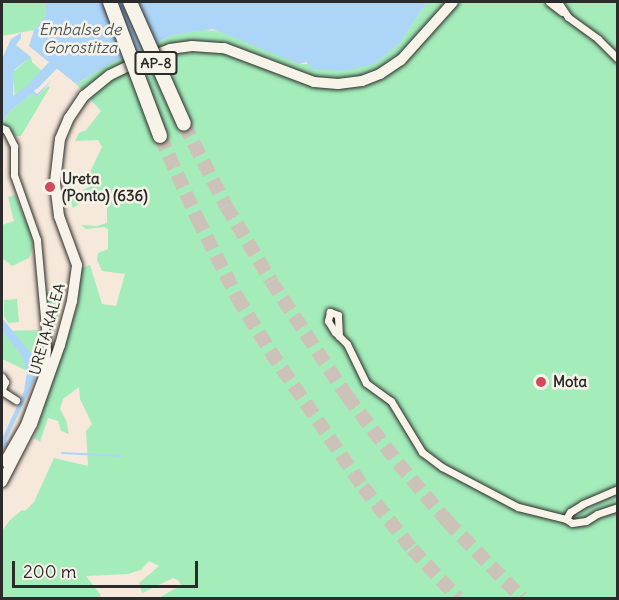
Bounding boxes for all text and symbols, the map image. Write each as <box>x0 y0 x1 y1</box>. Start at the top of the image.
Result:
water label: Embalse de Gorostitza <box>39 19 121 57</box>
road number: AP-8 <box>134 52 178 74</box>
place label: Ureta (Ponto) (636) <box>62 169 148 204</box>
marker: Ureta (Ponto) (636) <box>43 180 57 194</box>
street label: URETA KALEA <box>25 281 69 377</box>
place label: Mota <box>553 373 587 391</box>
marker: Mota <box>534 375 548 389</box>
scale bar <box>15 549 201 587</box>
text: 200 m <box>23 560 77 583</box>

